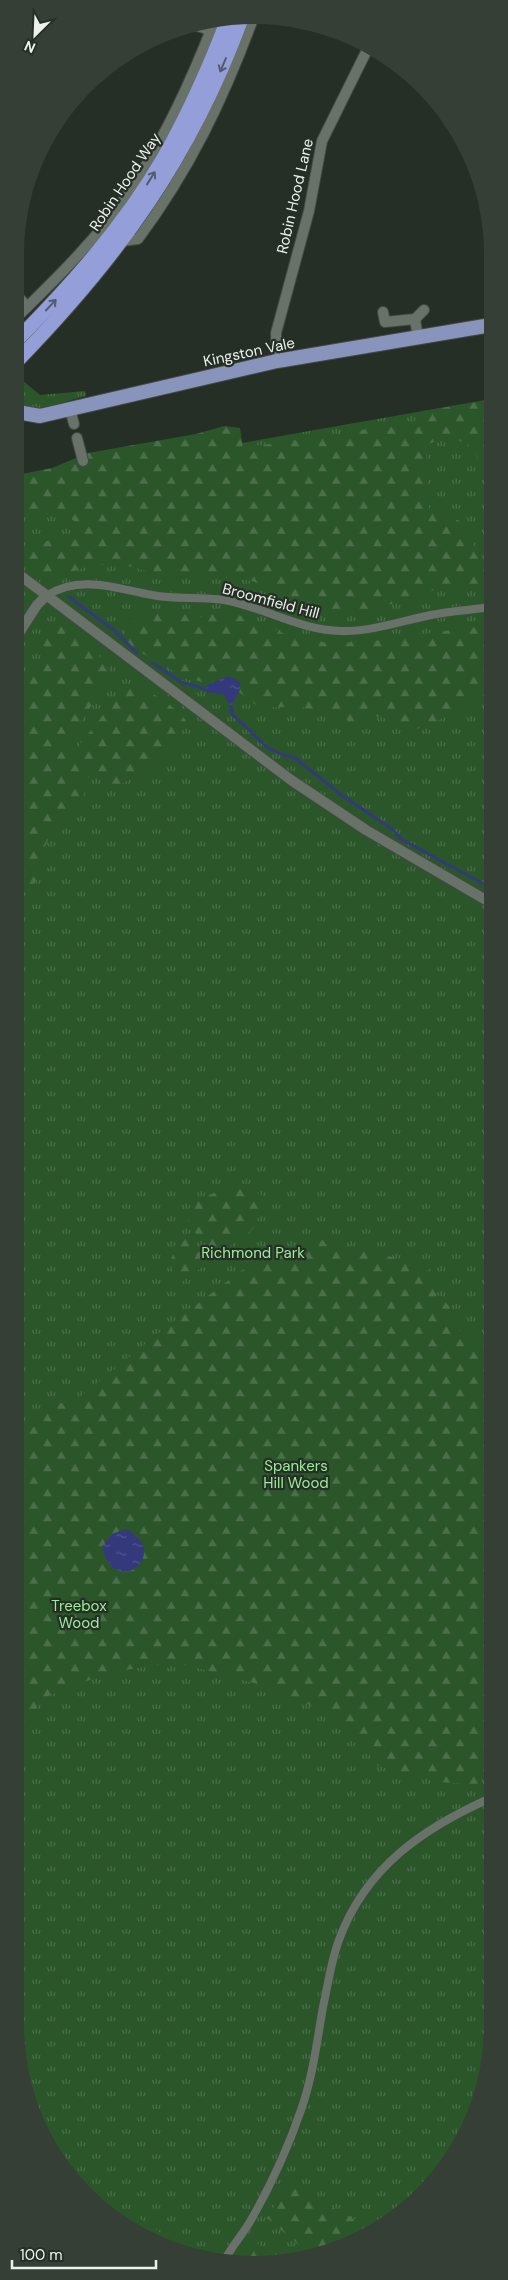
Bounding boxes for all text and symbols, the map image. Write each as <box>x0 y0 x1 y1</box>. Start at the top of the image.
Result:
north arrow <box>10 10 60 60</box>
text: N <box>21 37 38 57</box>
one-way arrow <box>218 57 228 72</box>
street label: Robin Hood Way <box>85 128 166 235</box>
street label: Robin Hood Lane <box>272 136 318 256</box>
one-way arrow <box>146 171 156 185</box>
one-way arrow <box>45 299 57 312</box>
street label: Kingston Vale <box>201 333 297 371</box>
street label: Broomfield Hill <box>220 578 322 624</box>
park label: Richmond Park <box>201 1243 305 1263</box>
park label: Spankers Hill Wood <box>263 1456 329 1493</box>
park label: Treebox Wood <box>51 1596 107 1633</box>
scale bar <box>12 2238 156 2270</box>
text: 100 m <box>20 2245 63 2265</box>

